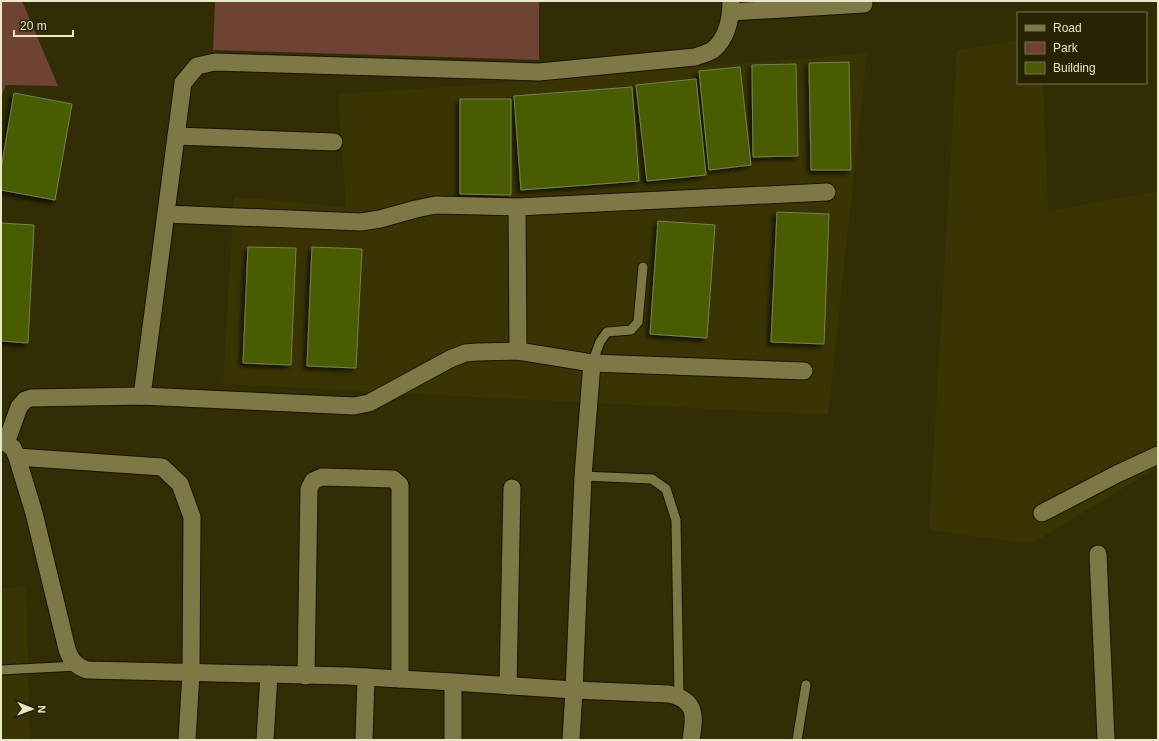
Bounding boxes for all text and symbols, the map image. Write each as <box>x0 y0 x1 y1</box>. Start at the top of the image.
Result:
scale bar <box>14 12 73 38</box>
legend <box>1017 12 1147 84</box>
text: 20 m <box>20 19 47 33</box>
text: Road <box>1053 21 1082 35</box>
text: Park <box>1053 41 1079 55</box>
text: Building <box>1053 61 1096 75</box>
north arrow <box>12 689 52 729</box>
text: N <box>36 705 48 713</box>

